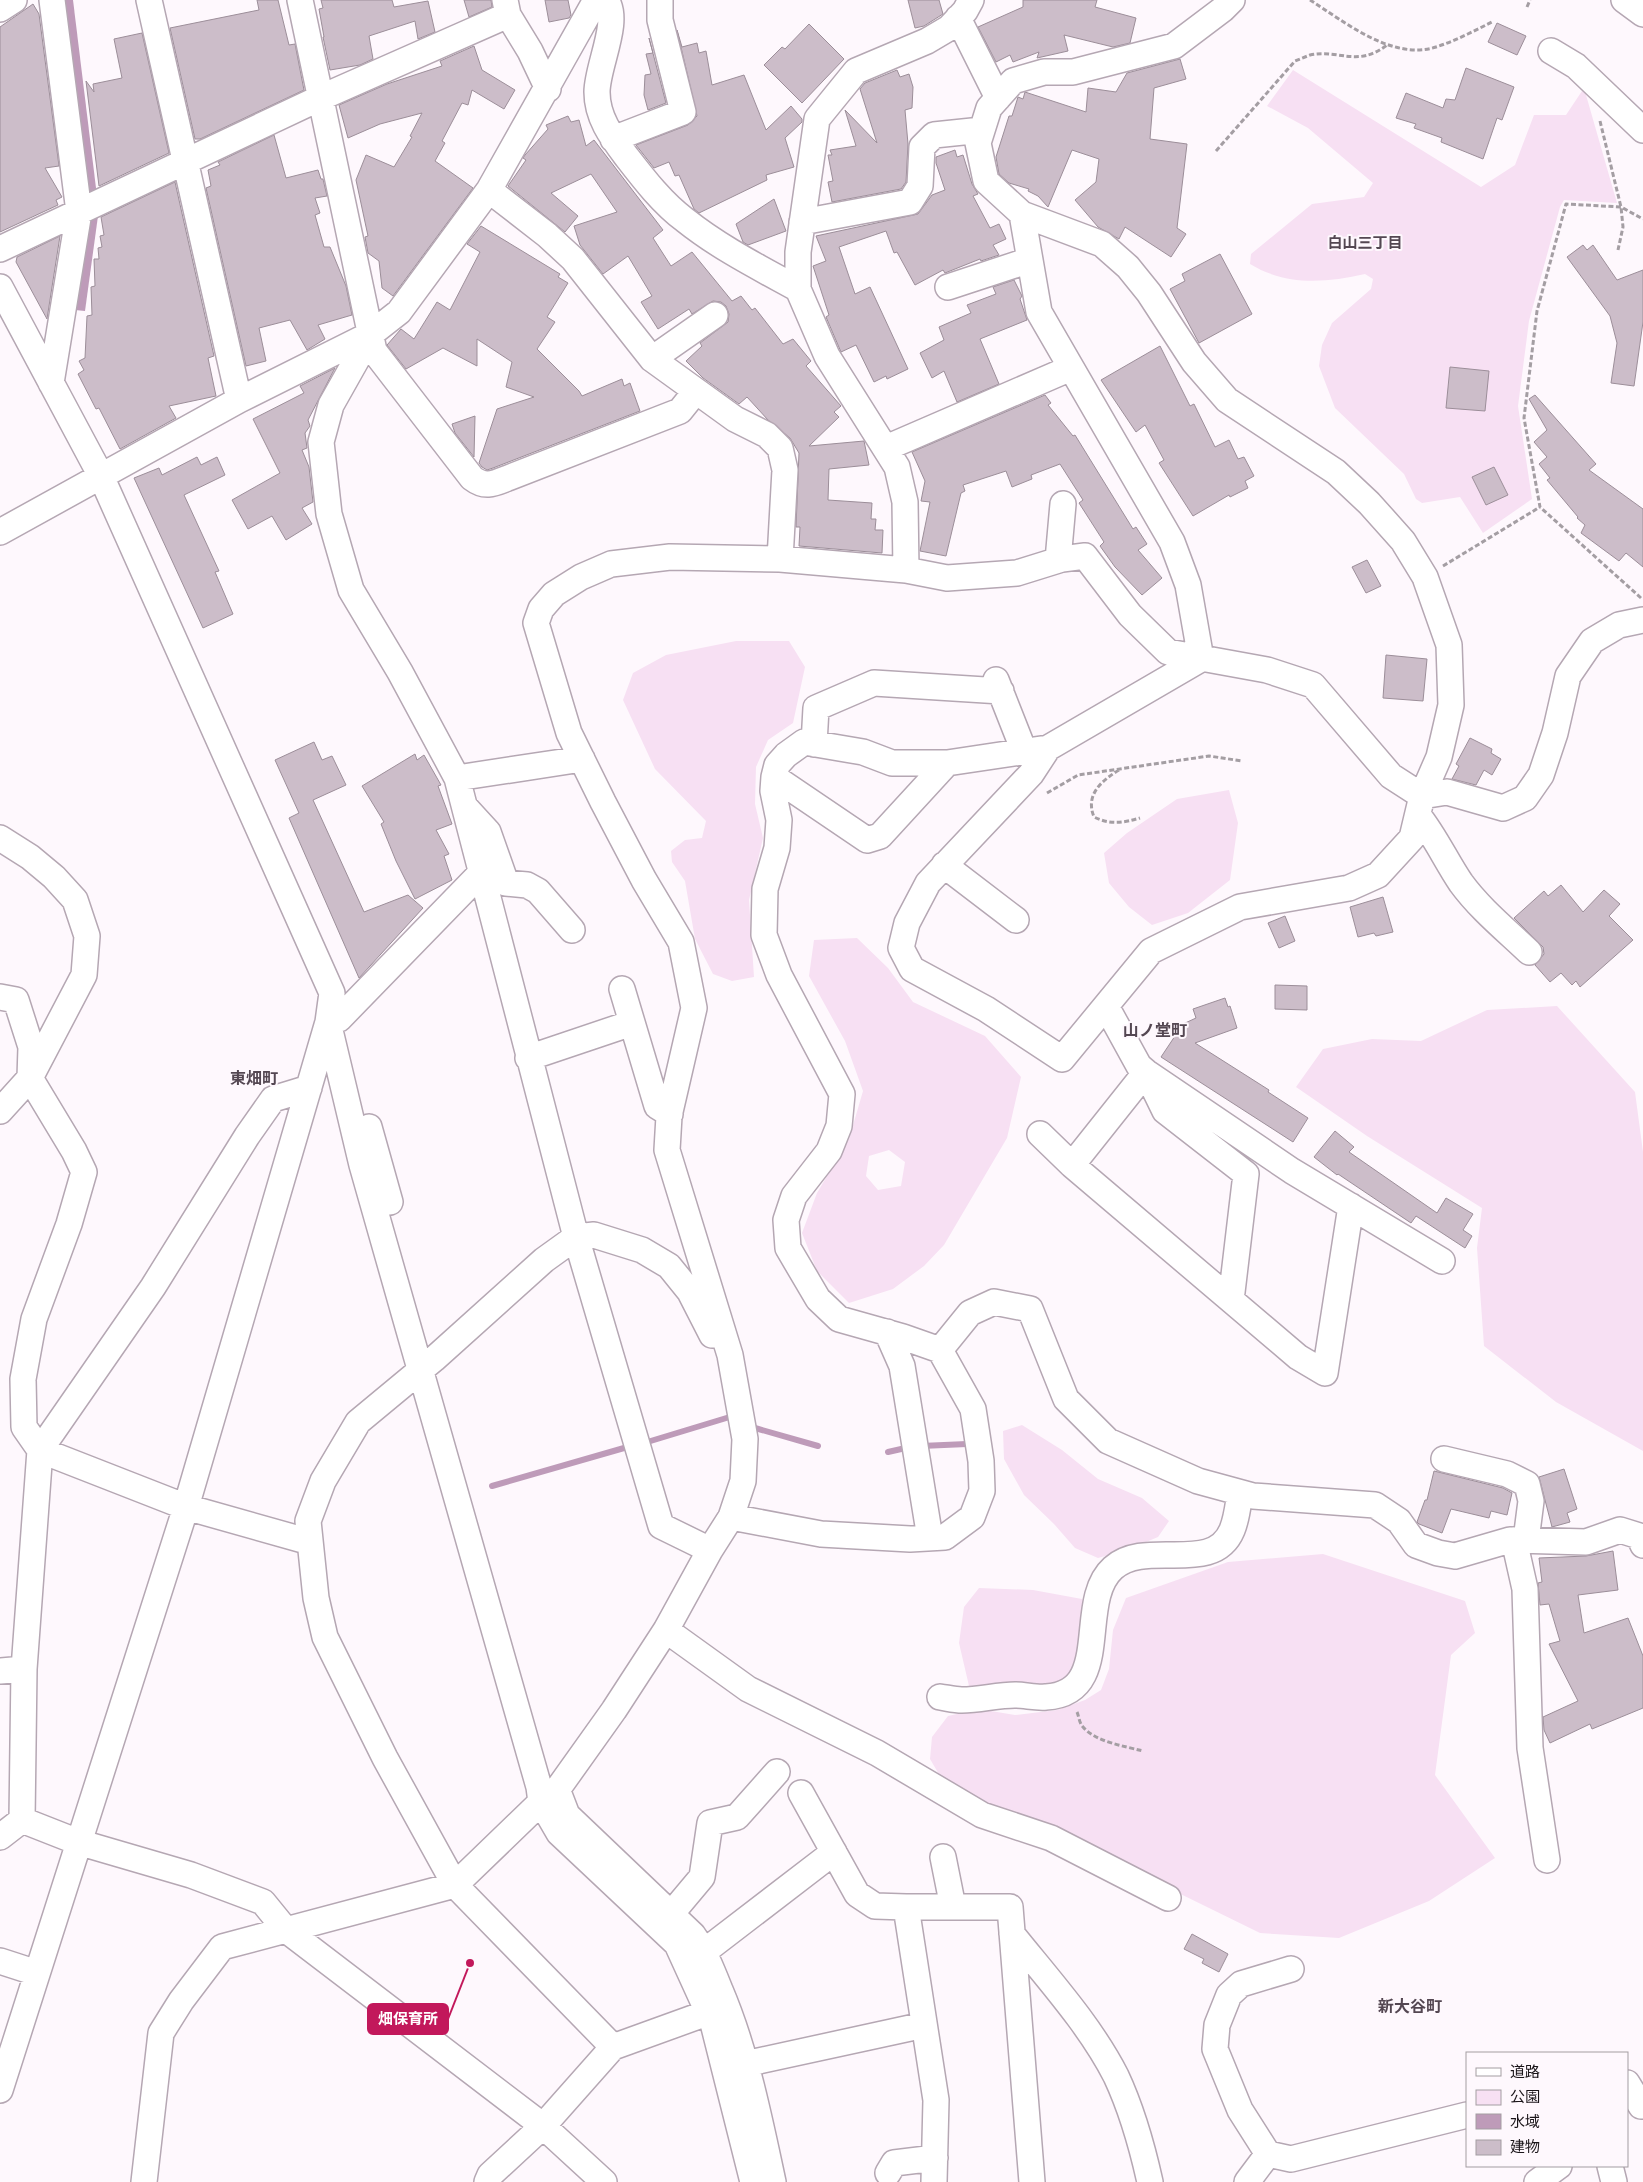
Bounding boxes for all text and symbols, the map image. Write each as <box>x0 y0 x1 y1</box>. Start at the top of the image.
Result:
district label: 白山三丁目 <box>1327 233 1403 251</box>
district label: 山ノ堂町 <box>1123 1020 1187 1039</box>
district label: 東畑町 <box>230 1068 278 1087</box>
district label: 新大谷町 <box>1378 1996 1442 2015</box>
callout: 畑保育所 <box>368 2004 448 2034</box>
text: 畑保育所 <box>378 2009 438 2027</box>
legend <box>1466 2052 1628 2167</box>
text: 道路 <box>1510 2062 1540 2080</box>
text: 公園 <box>1510 2087 1540 2105</box>
text: 水域 <box>1510 2112 1540 2130</box>
text: 建物 <box>1510 2137 1540 2155</box>

